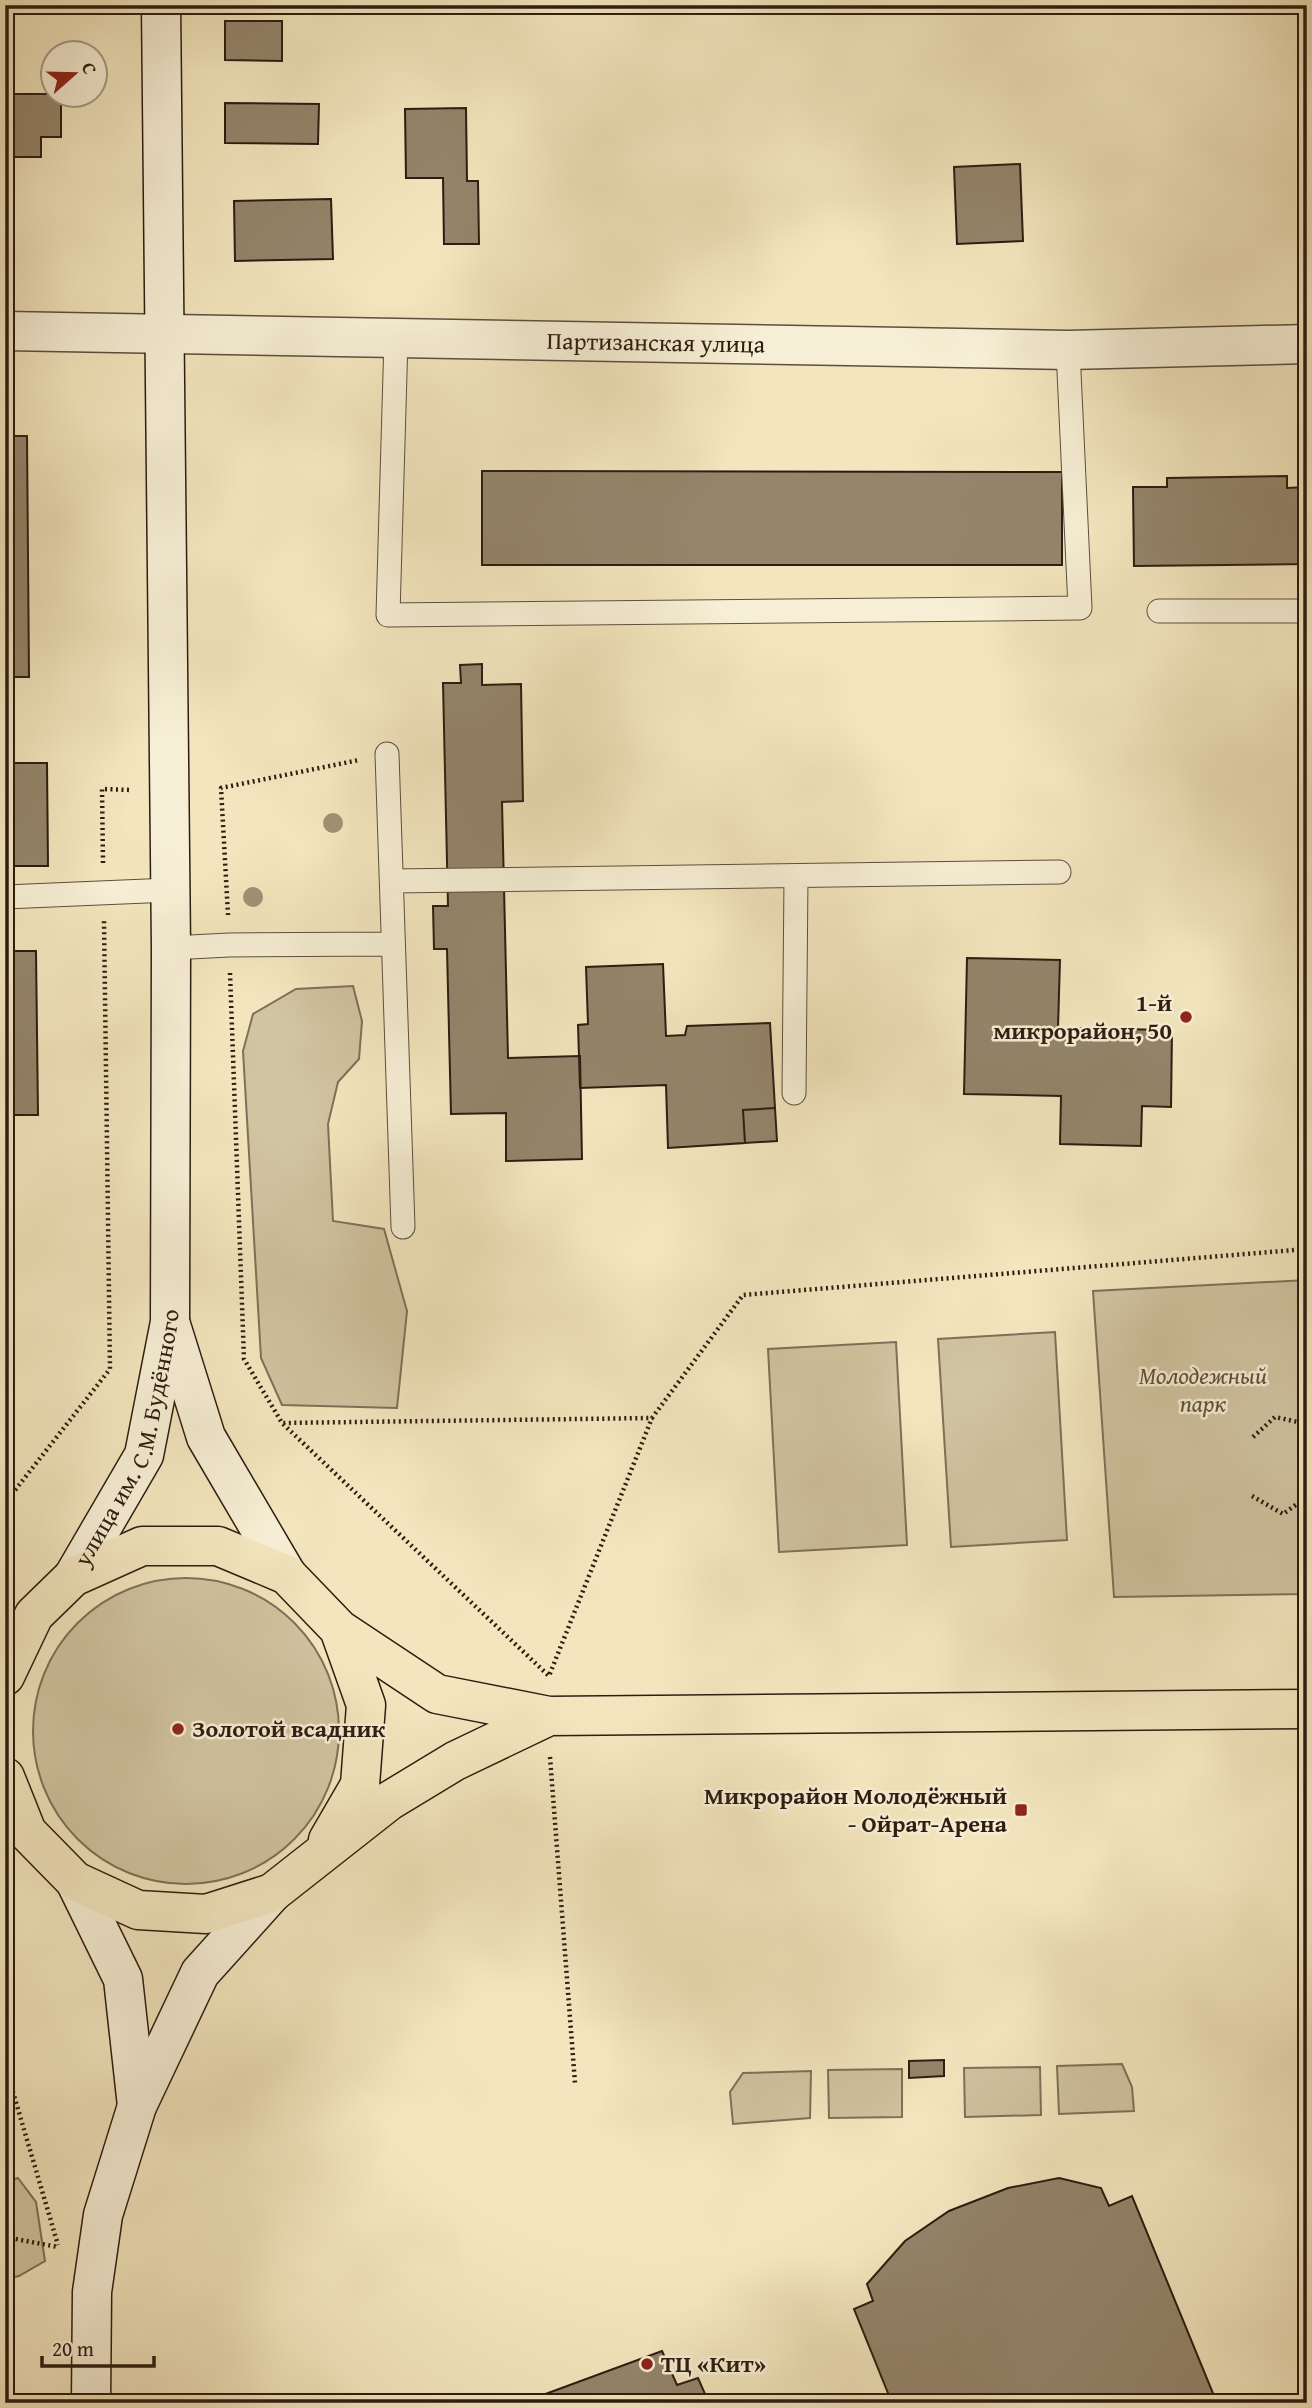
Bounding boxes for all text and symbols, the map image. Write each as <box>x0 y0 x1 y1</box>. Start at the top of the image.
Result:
north arrow <box>38 38 108 108</box>
text: С <box>75 58 105 78</box>
street label: Партизанская улица <box>546 323 766 362</box>
place label: 1-й микрорайон, 50 <box>993 985 1172 1048</box>
marker: 1-й микрорайон, 50 <box>1178 1009 1194 1025</box>
street label: улица им. С.М. Будённого <box>64 1310 187 1574</box>
park label: Молодежный парк <box>1139 1358 1267 1421</box>
place label: Золотой всадник <box>192 1711 385 1746</box>
marker: Золотой всадник <box>170 1721 186 1737</box>
place label: Микрорайон Молодёжный - Ойрат-Арена <box>704 1778 1008 1841</box>
marker: Микрорайон Молодёжный - Ойрат-Арена <box>1013 1802 1029 1818</box>
scale bar <box>42 2324 154 2368</box>
text: 20 m <box>52 2333 94 2364</box>
place label: ТЦ «Кит» <box>661 2346 766 2381</box>
marker: ТЦ «Кит» <box>639 2356 655 2372</box>

